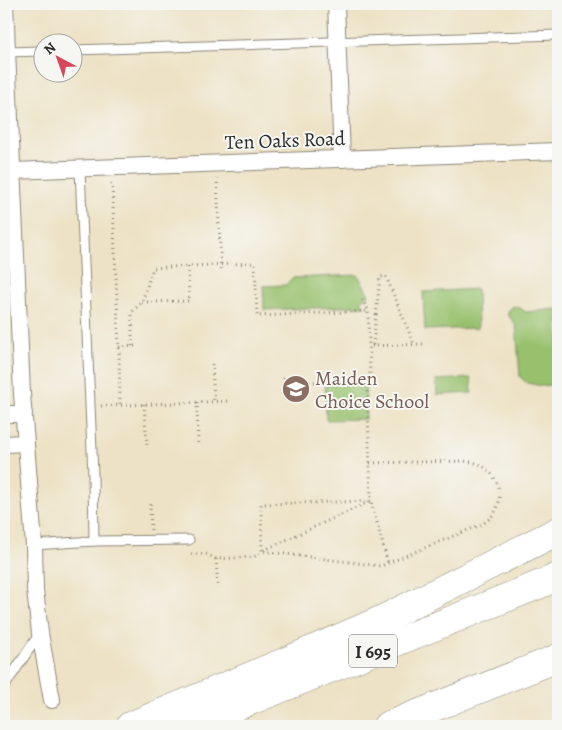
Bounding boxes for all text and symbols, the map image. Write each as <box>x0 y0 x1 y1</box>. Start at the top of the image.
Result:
north arrow <box>32 32 82 82</box>
text: N <box>40 38 60 59</box>
street label: Ten Oaks Road <box>224 125 346 156</box>
place label: Maiden Choice School <box>315 365 429 415</box>
school or university icon: Maiden Choice School <box>281 374 311 404</box>
road number: I 695 <box>349 634 397 668</box>

